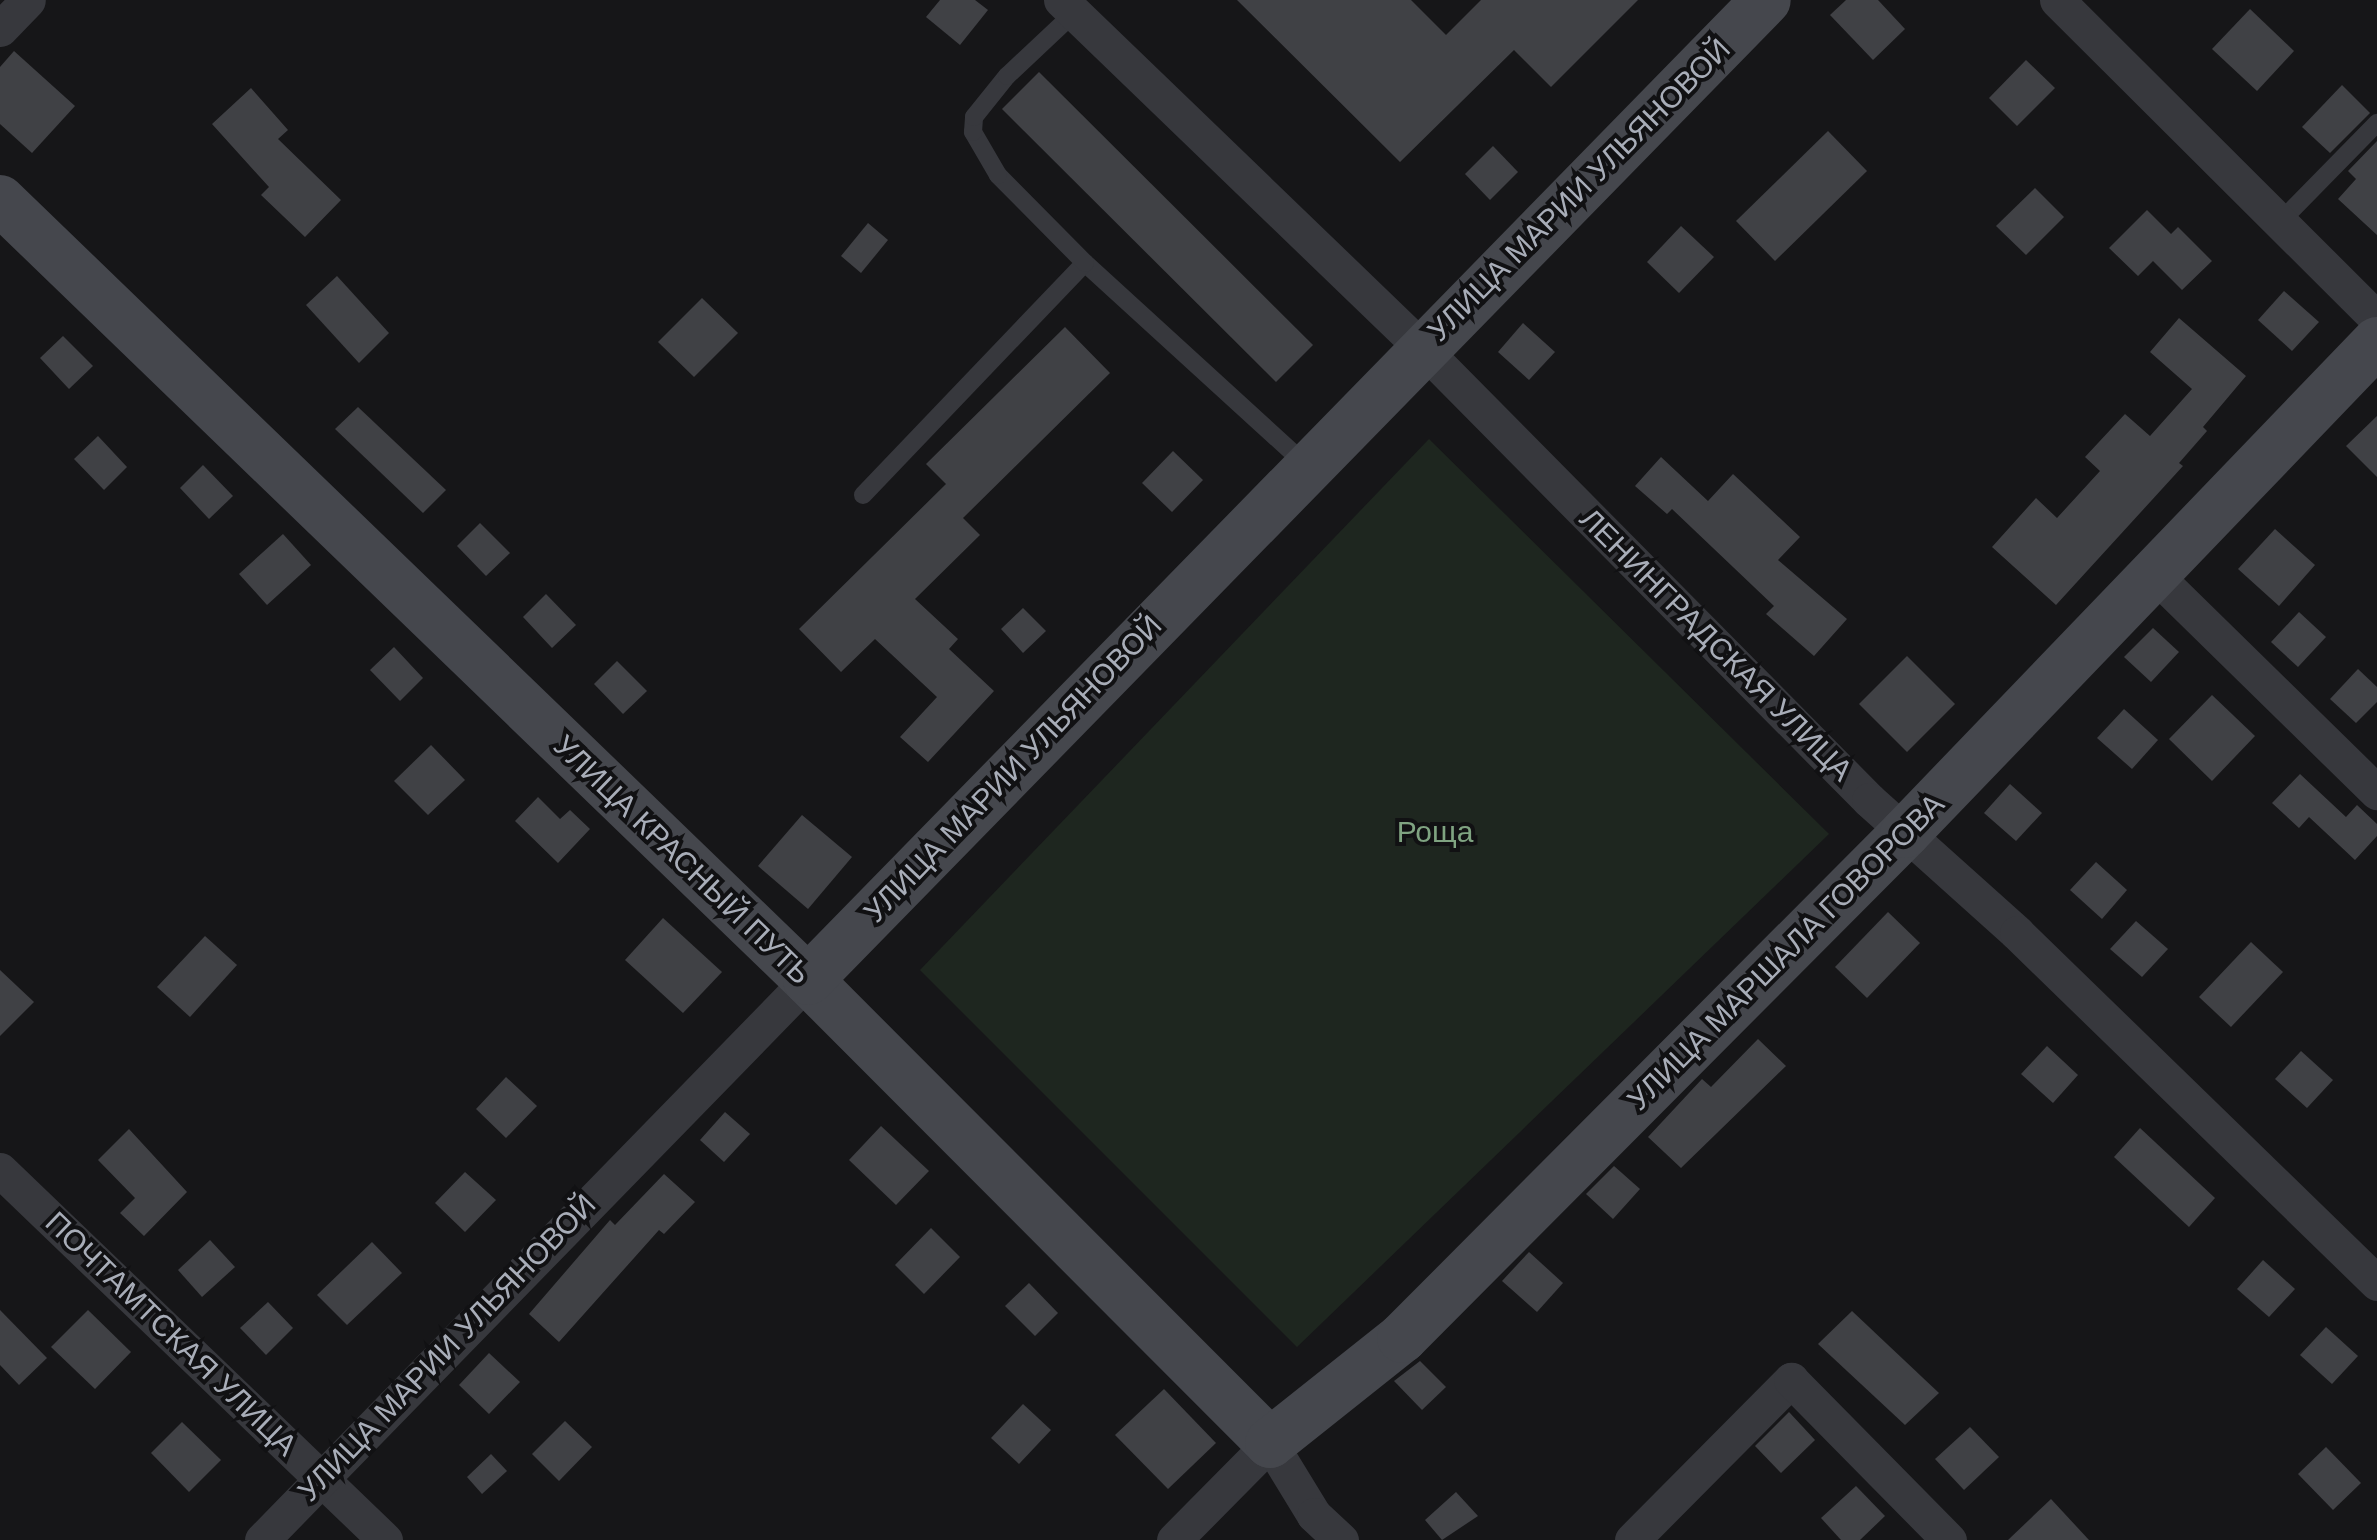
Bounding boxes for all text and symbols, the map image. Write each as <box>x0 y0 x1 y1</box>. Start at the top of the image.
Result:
street label: УЛИЦА МАРИИ УЛЬЯНОВОЙ <box>1420 31 1738 349</box>
street label: ЛЕНИНГРАДСКАЯ УЛИЦА <box>1572 501 1860 789</box>
street label: УЛИЦА МАРИИ УЛЬЯНОВОЙ <box>857 608 1169 930</box>
street label: УЛИЦА КРАСНЫЙ ПУТЬ <box>546 728 818 992</box>
street label: УЛИЦА МАРШАЛА ГОВОРОВА <box>1620 786 1952 1118</box>
park label: Роща <box>1397 814 1473 850</box>
street label: УЛИЦА МАРИИ УЛЬЯНОВОЙ <box>291 1187 603 1509</box>
street label: ПОЧТАМТСКАЯ УЛИЦА <box>38 1205 304 1463</box>

